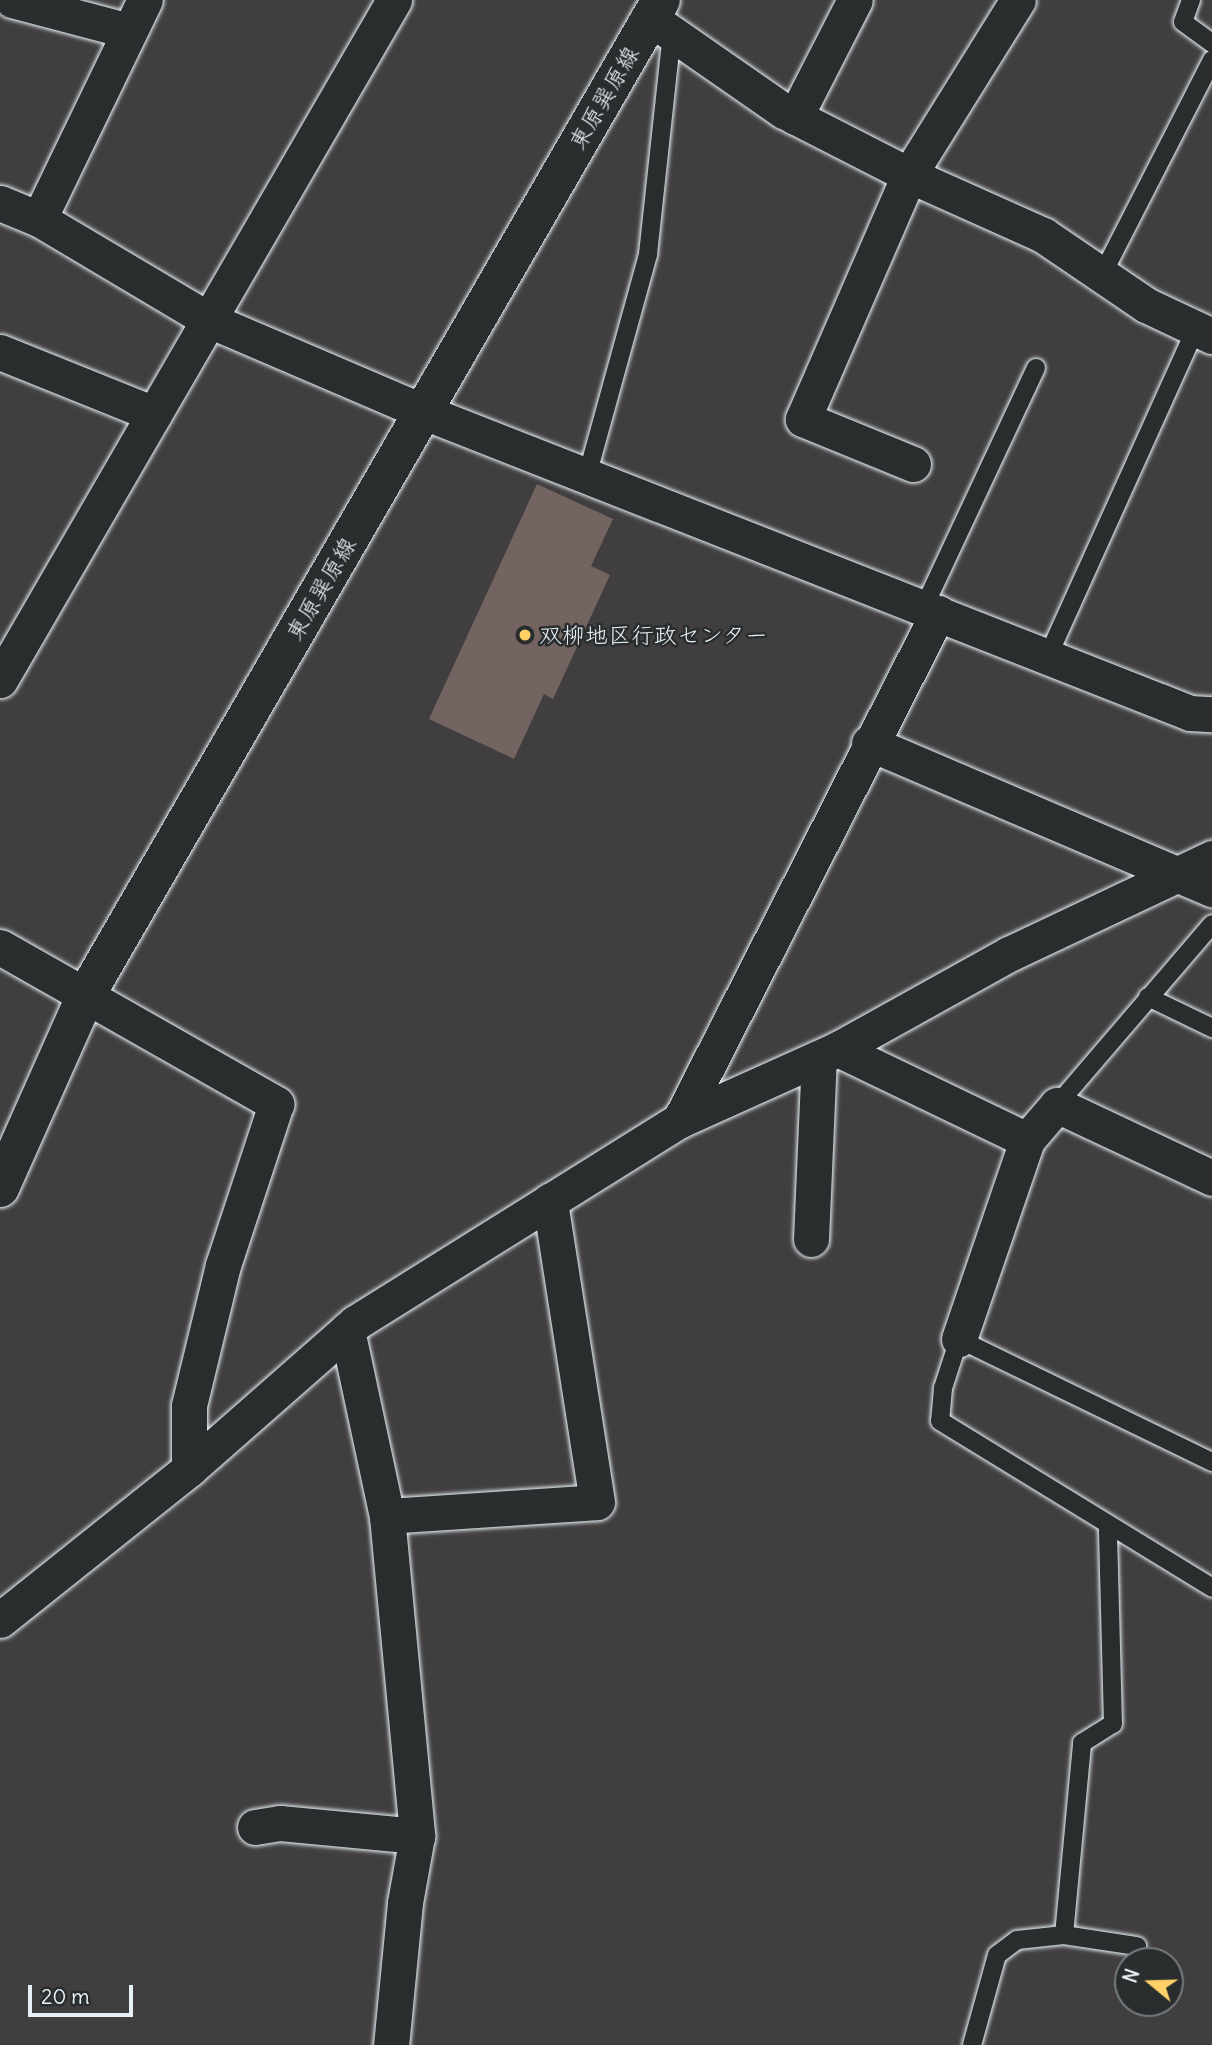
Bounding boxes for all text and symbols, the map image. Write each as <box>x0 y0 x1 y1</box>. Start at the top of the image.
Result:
street label: 東原巽原線 <box>563 41 645 155</box>
street label: 東原巽原線 <box>280 532 362 646</box>
place label: 双柳地区行政センター <box>539 621 769 649</box>
marker: 双柳地区行政センター <box>517 627 533 643</box>
north arrow <box>1114 1947 1184 2017</box>
text: N <box>1118 1966 1145 1986</box>
scale bar <box>32 1972 136 2016</box>
text: 20 m <box>41 1983 90 2010</box>

